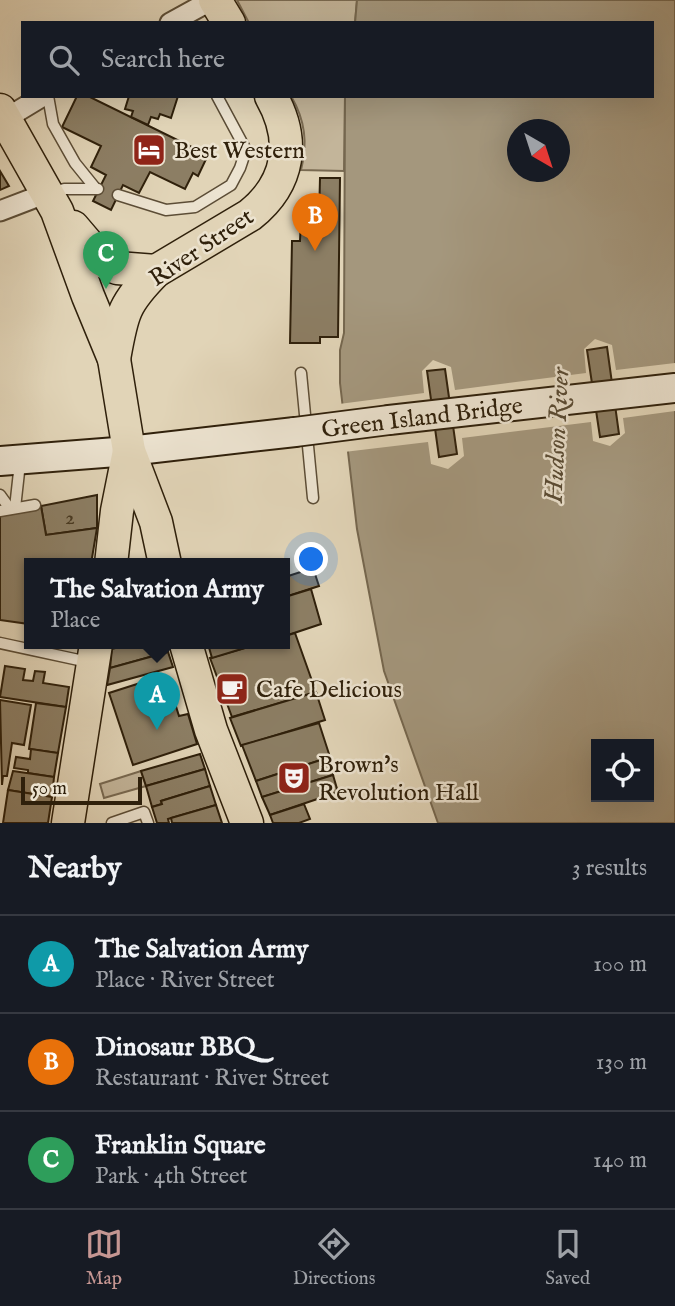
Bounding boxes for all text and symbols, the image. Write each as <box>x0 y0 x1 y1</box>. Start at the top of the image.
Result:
search box <box>21 21 654 98</box>
icon: search <box>45 41 83 79</box>
text: Search here <box>101 43 225 76</box>
north arrow <box>507 119 570 182</box>
hotel icon: Best Western <box>130 131 168 169</box>
place label: Best Western <box>174 136 305 167</box>
pin: B <box>292 193 338 251</box>
street label: River Street <box>144 202 260 295</box>
pin: C <box>83 231 129 289</box>
water label: Hudson River <box>537 366 578 504</box>
street label: Green Island Bridge <box>320 391 524 446</box>
house number: 2 <box>65 505 75 532</box>
your location <box>294 542 328 576</box>
popup <box>24 558 290 649</box>
text: The Salvation Army <box>50 573 264 606</box>
text: Place <box>50 606 100 635</box>
cafe icon: Cafe Delicious <box>213 670 251 708</box>
pin: A <box>134 672 180 730</box>
place label: Cafe Delicious <box>256 675 402 706</box>
map controls <box>591 739 654 802</box>
button: locate <box>591 739 654 802</box>
place label: Brown's Revolution Hall <box>318 750 479 809</box>
theatre icon: Brown's Revolution Hall <box>275 759 313 797</box>
scale bar <box>21 774 142 806</box>
text: 50 m <box>32 777 67 801</box>
text: Nearby <box>28 850 121 888</box>
text: 3 results <box>572 854 647 883</box>
text: The Salvation Army <box>95 933 308 966</box>
text: A <box>43 950 59 979</box>
text: 100 m <box>593 950 647 979</box>
text: Place · River Street <box>95 966 275 995</box>
text: Dinosaur BBQ <box>95 1031 255 1064</box>
text: B <box>43 1048 59 1077</box>
text: 130 m <box>596 1048 647 1077</box>
text: Restaurant · River Street <box>95 1064 329 1093</box>
text: Franklin Square <box>95 1129 266 1162</box>
text: C <box>43 1146 59 1175</box>
text: 140 m <box>593 1146 647 1175</box>
text: Park · 4th Street <box>95 1162 247 1191</box>
tab: Map <box>85 1225 123 1291</box>
tab: Directions <box>293 1225 375 1291</box>
tab: Saved <box>545 1225 590 1291</box>

